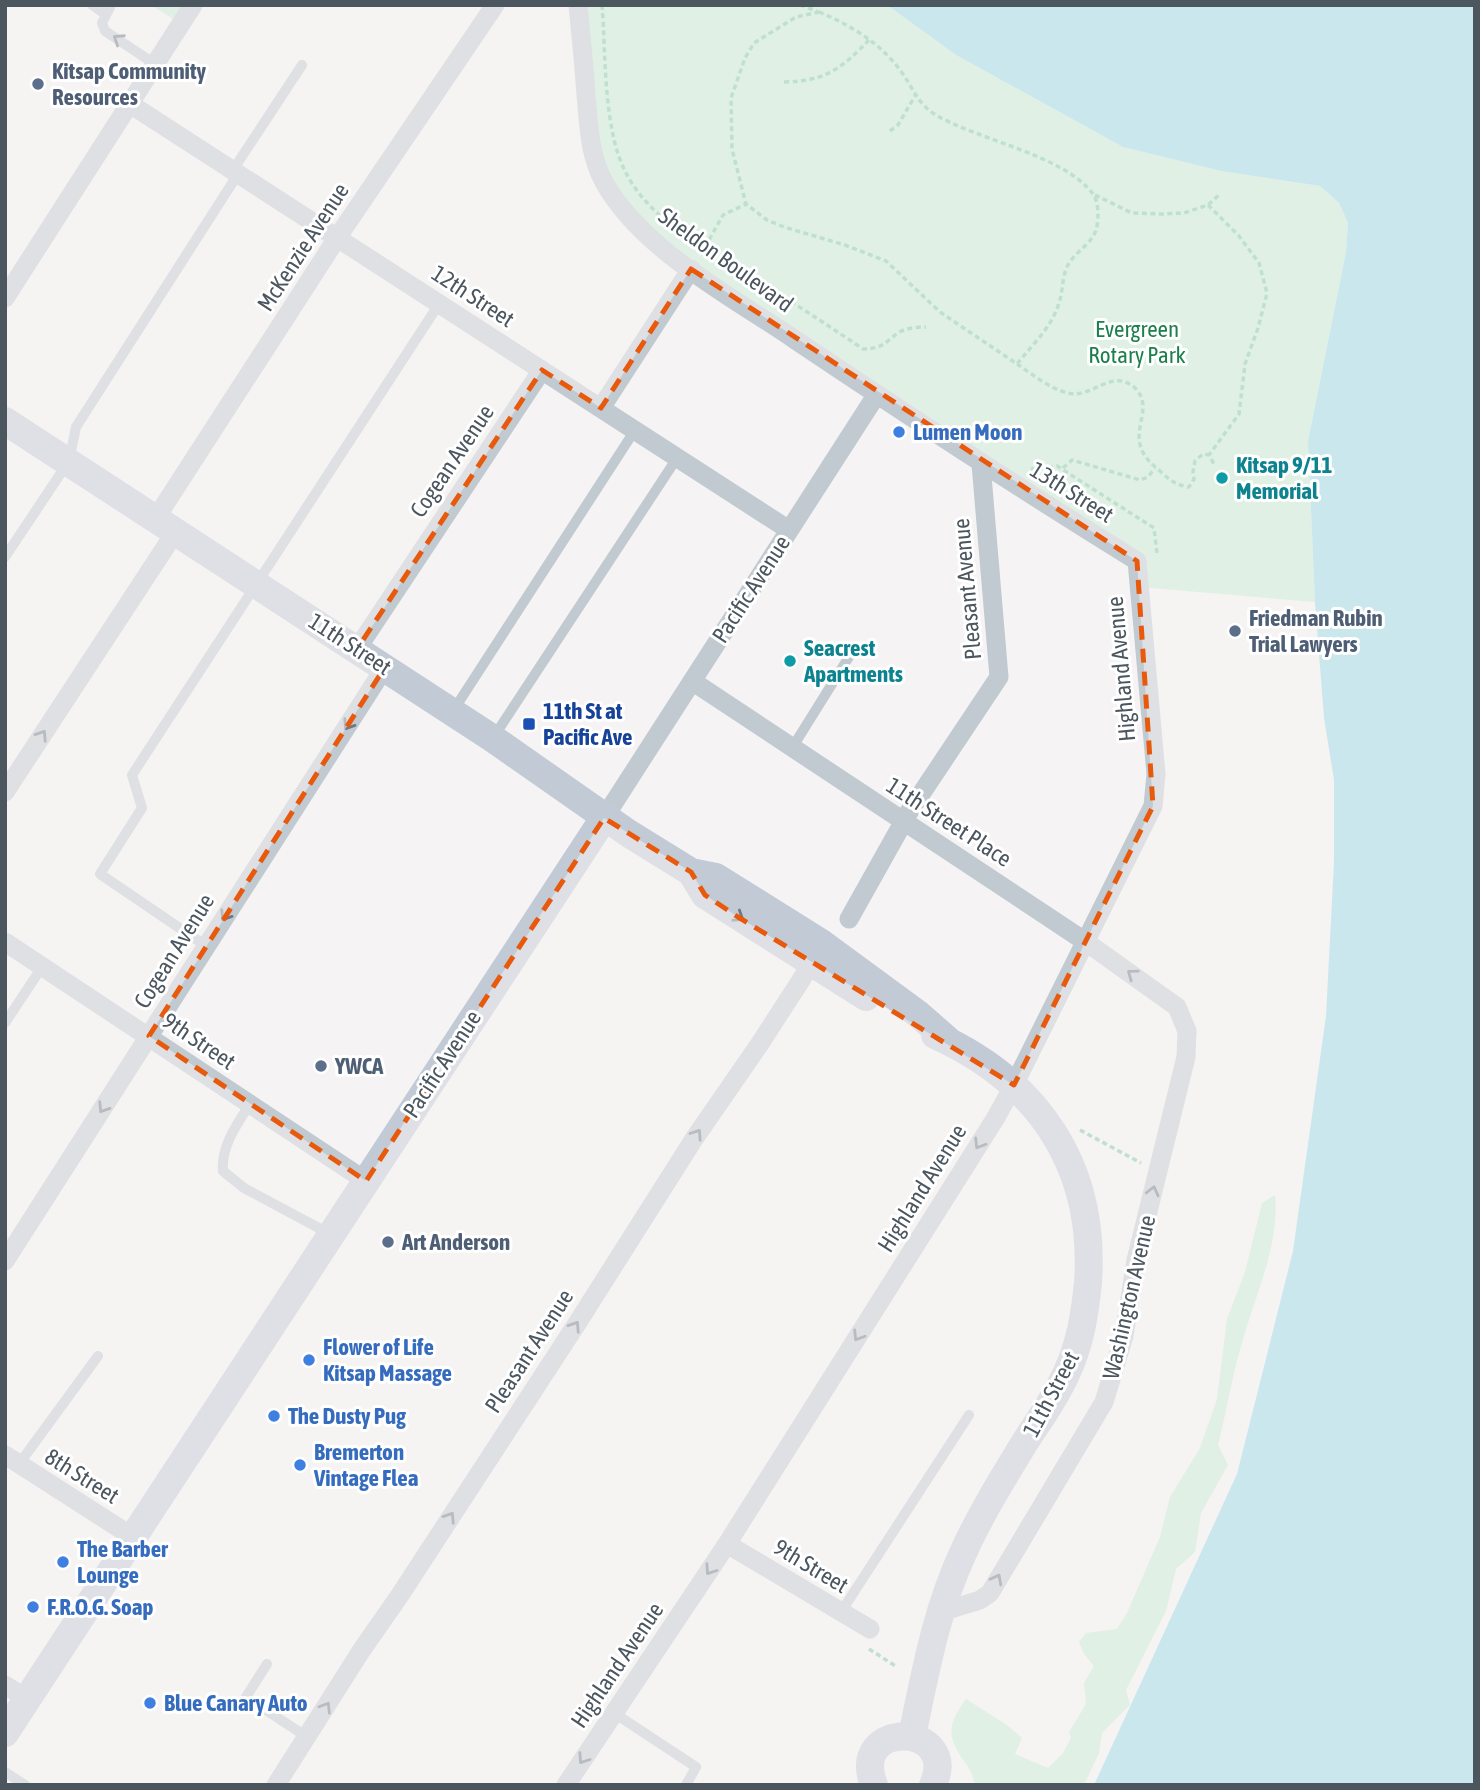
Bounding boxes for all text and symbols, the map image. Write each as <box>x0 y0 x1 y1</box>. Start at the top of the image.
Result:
one-way arrow <box>113 35 126 48</box>
place label: Kitsap Community Resources <box>52 58 207 110</box>
marker: Kitsap Community Resources <box>30 76 46 92</box>
street label: McKenzie Avenue <box>252 178 354 316</box>
street label: Sheldon Boulevard <box>654 203 798 317</box>
street label: 12th Street <box>427 260 519 332</box>
park label: Evergreen Rotary Park <box>1088 316 1186 368</box>
street label: Cogean Avenue <box>405 400 499 522</box>
place label: Lumen Moon <box>913 419 1023 445</box>
marker: Lumen Moon <box>891 424 907 440</box>
place label: Kitsap 9/11 Memorial <box>1236 452 1332 504</box>
street label: 13th Street <box>1026 456 1118 528</box>
marker: Kitsap 9/11 Memorial <box>1214 470 1230 486</box>
street label: Pleasant Avenue <box>948 517 986 661</box>
street label: Pacific Avenue <box>707 531 795 647</box>
street label: Highland Avenue <box>1102 595 1140 743</box>
place label: Friedman Rubin Trial Lawyers <box>1249 605 1383 657</box>
street label: 11th Street <box>304 608 396 680</box>
marker: Friedman Rubin Trial Lawyers <box>1227 623 1243 639</box>
place label: Seacrest Apartments <box>803 635 903 687</box>
marker: Seacrest Apartments <box>782 653 798 669</box>
place label: 11th St at Pacific Ave <box>543 698 633 750</box>
marker: 11th St at Pacific Ave <box>521 716 537 732</box>
one-way arrow <box>344 717 357 730</box>
one-way arrow <box>34 730 47 743</box>
street label: 11th Street Place <box>882 772 1016 872</box>
street label: Cogean Avenue <box>129 889 219 1013</box>
one-way arrow <box>221 908 234 921</box>
one-way arrow <box>732 909 745 922</box>
one-way arrow <box>1127 970 1140 982</box>
street label: Pacific Avenue <box>398 1006 486 1122</box>
street label: 9th Street <box>158 1007 240 1075</box>
place label: YWCA <box>334 1053 384 1079</box>
marker: YWCA <box>313 1058 329 1074</box>
one-way arrow <box>99 1100 112 1113</box>
street label: Highland Avenue <box>872 1119 972 1257</box>
one-way arrow <box>689 1129 702 1142</box>
one-way arrow <box>974 1136 987 1149</box>
one-way arrow <box>1145 1186 1159 1198</box>
street label: Washington Avenue <box>1097 1212 1161 1382</box>
place label: Art Anderson <box>401 1229 510 1255</box>
marker: Art Anderson <box>380 1234 396 1250</box>
street label: Pleasant Avenue <box>480 1285 578 1417</box>
one-way arrow <box>567 1321 580 1334</box>
one-way arrow <box>853 1329 866 1342</box>
place label: Flower of Life Kitsap Massage <box>323 1334 452 1386</box>
street label: 11th Street <box>1018 1347 1084 1441</box>
marker: Flower of Life Kitsap Massage <box>301 1352 317 1368</box>
place label: The Dusty Pug <box>288 1403 406 1429</box>
marker: The Dusty Pug <box>266 1408 282 1424</box>
place label: Bremerton Vintage Flea <box>313 1439 419 1491</box>
street label: 8th Street <box>40 1443 124 1509</box>
marker: Bremerton Vintage Flea <box>292 1457 308 1473</box>
one-way arrow <box>442 1511 455 1524</box>
street label: 9th Street <box>769 1534 853 1598</box>
place label: The Barber Lounge <box>77 1536 169 1588</box>
marker: The Barber Lounge <box>55 1554 71 1570</box>
one-way arrow <box>705 1562 718 1575</box>
one-way arrow <box>989 1574 1002 1587</box>
place label: F.R.O.G. Soap <box>47 1594 153 1620</box>
street label: Highland Avenue <box>566 1597 668 1733</box>
marker: F.R.O.G. Soap <box>25 1599 41 1615</box>
place label: Blue Canary Auto <box>164 1690 308 1716</box>
marker: Blue Canary Auto <box>142 1695 158 1711</box>
one-way arrow <box>317 1701 330 1714</box>
one-way arrow <box>579 1751 592 1764</box>

